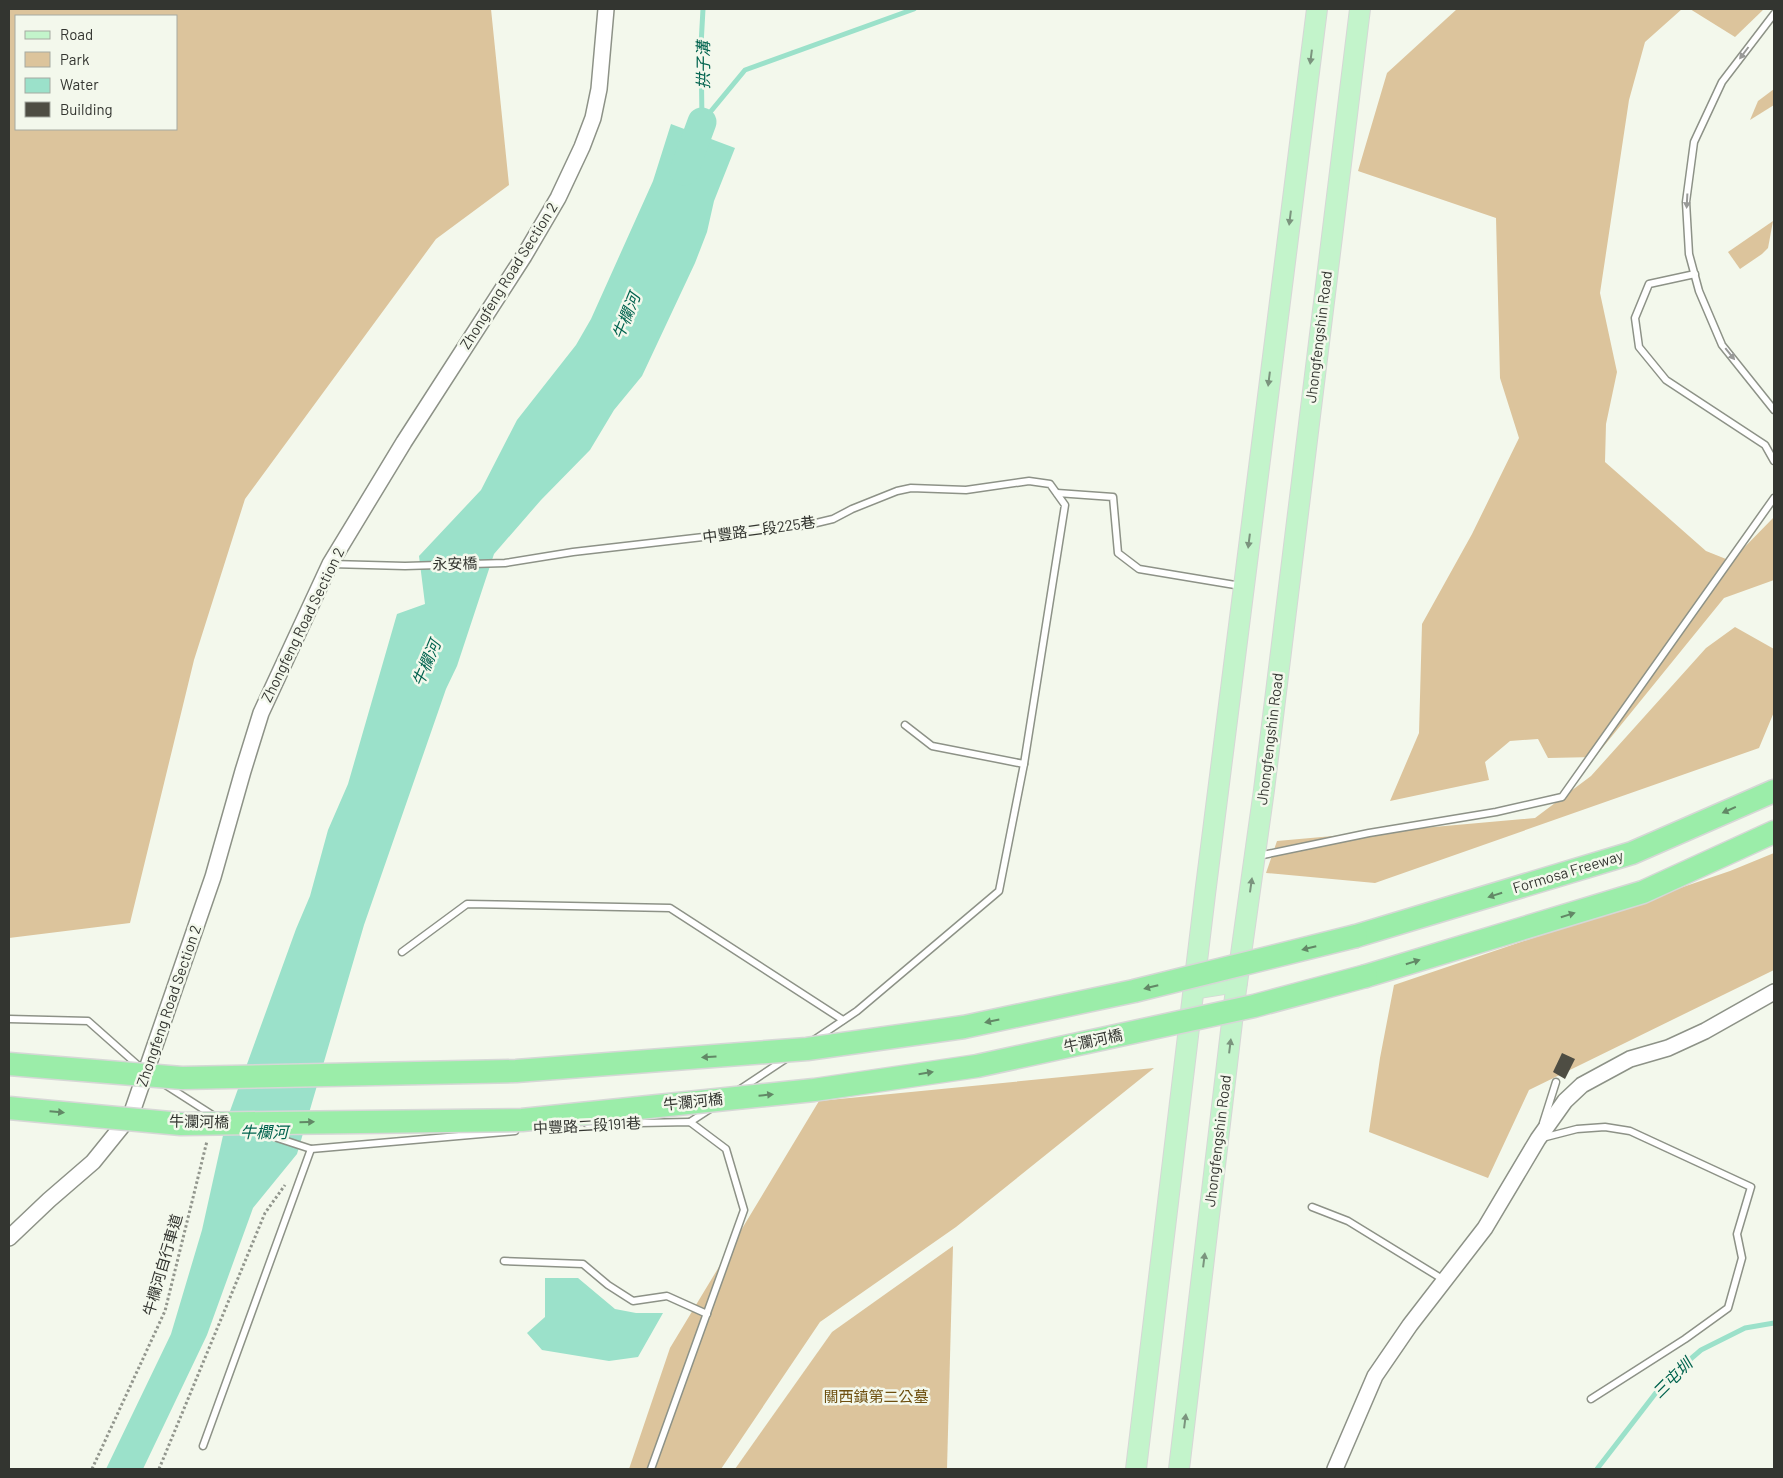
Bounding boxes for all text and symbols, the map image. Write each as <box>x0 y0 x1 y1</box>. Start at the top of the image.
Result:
legend <box>15 15 178 130</box>
text: Road <box>60 25 93 43</box>
water label: 拱子溝 <box>693 39 712 89</box>
one-way arrow <box>1739 46 1750 59</box>
one-way arrow <box>1307 49 1315 65</box>
text: Park <box>60 50 90 68</box>
text: Water <box>60 75 99 93</box>
text: Building <box>60 100 113 118</box>
one-way arrow <box>1682 193 1690 209</box>
street label: Zhongfeng Road Section 2 <box>456 199 561 352</box>
one-way arrow <box>1286 211 1294 227</box>
street label: Jhongfengshin Road <box>1301 270 1335 404</box>
water label: 牛欄河 <box>608 287 644 342</box>
one-way arrow <box>1724 348 1735 361</box>
one-way arrow <box>1265 372 1273 388</box>
street label: 中豐路二段225巷 <box>701 512 816 546</box>
one-way arrow <box>1245 533 1253 549</box>
street label: Zhongfeng Road Section 2 <box>257 544 347 705</box>
street label: 永安橋 <box>432 554 478 572</box>
water label: 牛欄河 <box>407 634 445 689</box>
street label: Jhongfengshin Road <box>1252 672 1286 806</box>
one-way arrow <box>1722 806 1736 814</box>
street label: Formosa Freeway <box>1510 846 1625 896</box>
one-way arrow <box>1247 877 1255 893</box>
one-way arrow <box>1487 891 1502 899</box>
one-way arrow <box>1561 910 1576 918</box>
street label: Zhongfeng Road Section 2 <box>132 923 204 1089</box>
one-way arrow <box>1301 944 1316 952</box>
one-way arrow <box>1405 958 1420 966</box>
one-way arrow <box>1143 983 1158 991</box>
one-way arrow <box>984 1017 999 1025</box>
street label: 牛瀾河橋 <box>1062 1025 1124 1055</box>
one-way arrow <box>1226 1038 1234 1054</box>
one-way arrow <box>701 1053 717 1061</box>
one-way arrow <box>919 1069 935 1077</box>
street label: Jhongfengshin Road <box>1200 1074 1234 1208</box>
street label: 牛瀾河橋 <box>662 1089 724 1113</box>
one-way arrow <box>758 1091 774 1099</box>
one-way arrow <box>50 1108 66 1116</box>
street label: 牛瀾河橋 <box>169 1111 229 1131</box>
street label: 中豐路二段191巷 <box>533 1113 641 1137</box>
one-way arrow <box>299 1118 315 1126</box>
water label: 牛欄河 <box>240 1122 291 1141</box>
street label: 牛欄河自行車道 <box>139 1212 185 1318</box>
one-way arrow <box>1200 1251 1208 1267</box>
water label: 三屯圳 <box>1648 1353 1697 1401</box>
park label: 關西鎮第二公墓 <box>823 1387 929 1405</box>
one-way arrow <box>1181 1413 1189 1429</box>

